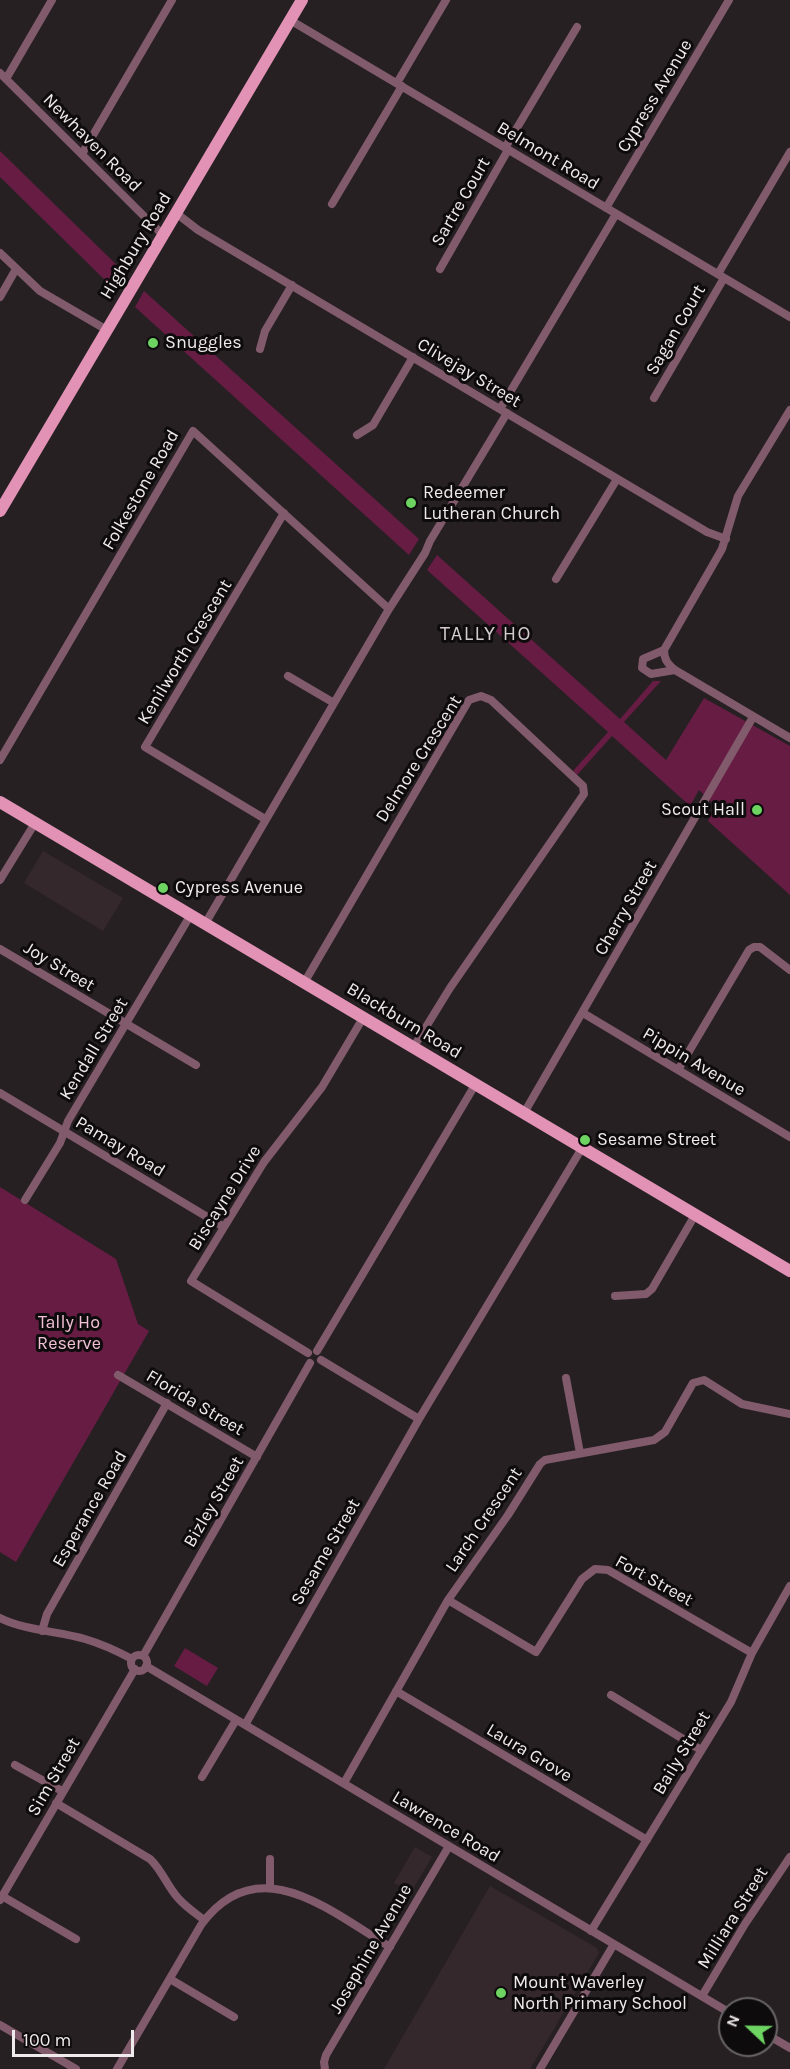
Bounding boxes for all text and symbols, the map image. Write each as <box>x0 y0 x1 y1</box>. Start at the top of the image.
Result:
street label: Cypress Avenue <box>613 36 697 156</box>
street label: Newhaven Road <box>38 89 146 197</box>
street label: Belmont Road <box>493 117 603 195</box>
street label: Sartre Court <box>427 154 495 250</box>
street label: Highbury Road <box>96 189 176 303</box>
street label: Sagan Court <box>641 281 711 379</box>
place label: Snuggles <box>165 332 242 354</box>
street label: Clivejay Street <box>413 334 525 412</box>
marker: Snuggles <box>146 336 160 350</box>
street label: Folkestone Road <box>98 426 184 554</box>
place label: Redeemer Lutheran Church <box>423 482 560 524</box>
marker: Redeemer Lutheran Church <box>404 496 418 510</box>
street label: Kenilworth Crescent <box>133 576 237 728</box>
district label: TALLY HO <box>440 622 532 646</box>
street label: Delmore Crescent <box>371 692 467 826</box>
place label: Scout Hall <box>661 799 745 821</box>
marker: Scout Hall <box>750 803 764 817</box>
street label: Cherry Street <box>590 857 662 959</box>
place label: Cypress Avenue <box>175 877 303 899</box>
marker: Cypress Avenue <box>156 881 170 895</box>
street label: Joy Street <box>20 937 98 997</box>
street label: Blackburn Road <box>343 978 465 1064</box>
street label: Kendall Street <box>55 994 133 1104</box>
street label: Pippin Avenue <box>639 1023 749 1101</box>
street label: Pamay Road <box>71 1112 169 1182</box>
place label: Sesame Street <box>597 1129 716 1151</box>
marker: Sesame Street <box>578 1133 592 1147</box>
street label: Biscayne Drive <box>184 1141 266 1255</box>
park label: Tally Ho Reserve <box>37 1312 101 1354</box>
street label: Florida Street <box>142 1365 248 1441</box>
street label: Esperance Road <box>48 1447 132 1571</box>
street label: Bizley Street <box>179 1453 249 1551</box>
street label: Larch Crescent <box>441 1464 527 1576</box>
street label: Sesame Street <box>287 1495 365 1609</box>
street label: Fort Street <box>611 1551 697 1611</box>
street label: Baily Street <box>649 1707 715 1799</box>
street label: Laura Grove <box>482 1719 576 1787</box>
street label: Sim Street <box>23 1734 85 1820</box>
street label: Lawrence Road <box>388 1786 504 1868</box>
street label: Milliara Street <box>693 1863 773 1973</box>
street label: Josephine Avenue <box>325 1880 417 2018</box>
place label: Mount Waverley North Primary School <box>513 1972 687 2014</box>
marker: Mount Waverley North Primary School <box>494 1986 508 2000</box>
north arrow <box>718 1997 778 2057</box>
text: N <box>722 2012 744 2030</box>
scale bar <box>15 2018 136 2056</box>
text: 100 m <box>23 2029 71 2051</box>

